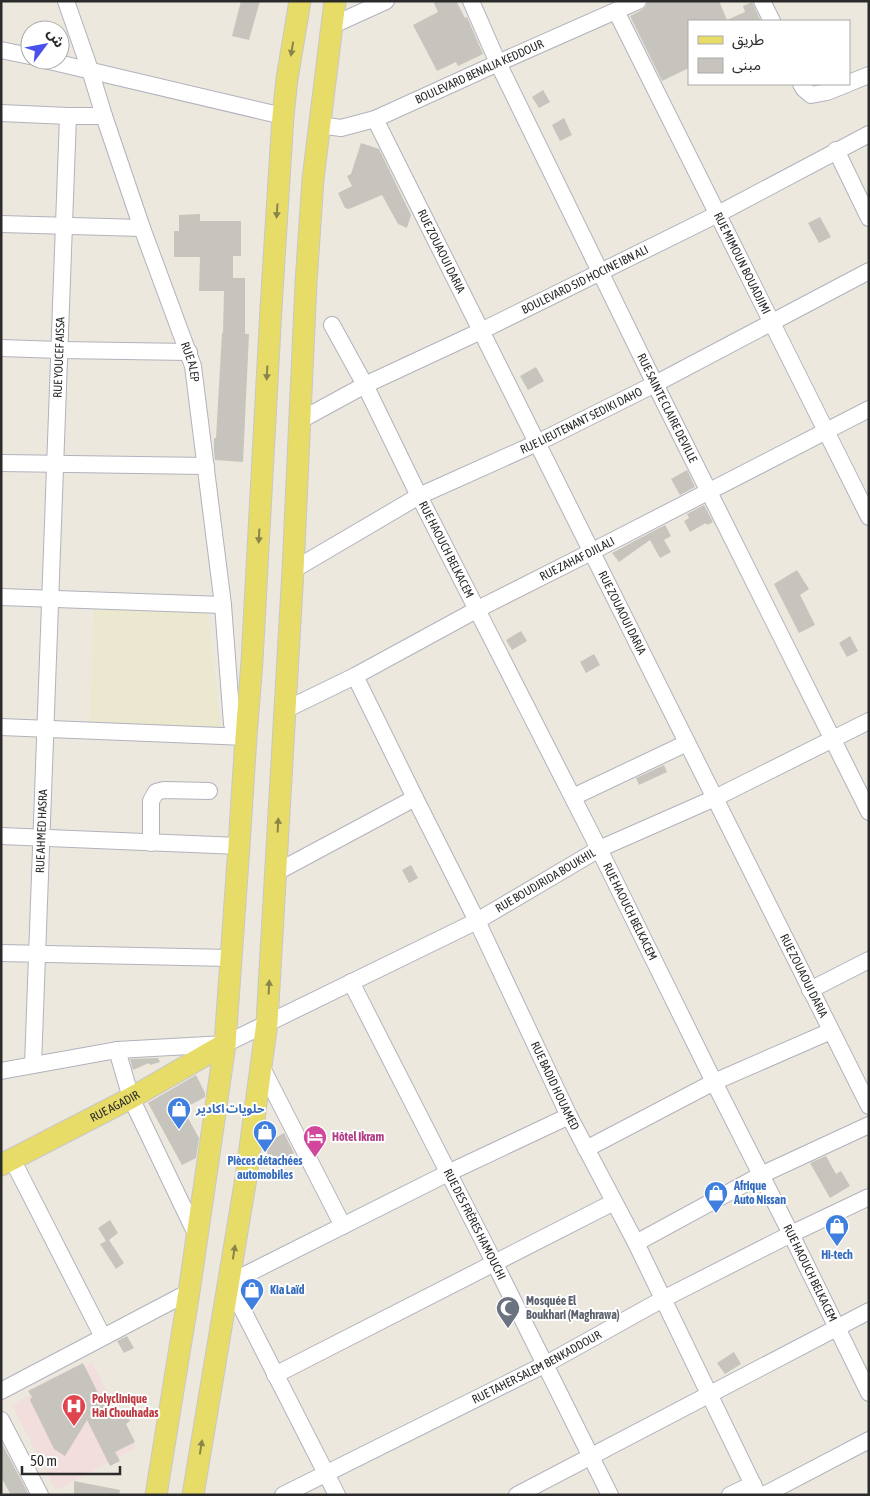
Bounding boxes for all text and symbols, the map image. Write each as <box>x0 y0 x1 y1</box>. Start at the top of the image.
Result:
north arrow <box>20 20 70 70</box>
legend <box>688 20 850 85</box>
text: ش <box>44 26 68 50</box>
text: طريق <box>732 31 764 50</box>
street label: BOULEVARD BENALIA KEDDOUR <box>413 37 546 107</box>
one-way arrow <box>288 42 296 58</box>
text: مبنى <box>732 56 761 74</box>
one-way arrow <box>273 203 281 219</box>
street label: RUE ZOUAOUI DARIA <box>414 207 468 296</box>
street label: RUE MIMOUN BOUADJIMI <box>711 210 773 316</box>
street label: BOULEVARD SID HOCINE IBN ALI <box>519 243 651 317</box>
street label: RUE YOUCEF AISSA <box>51 317 68 398</box>
street label: RUE ALEP <box>178 340 202 383</box>
street label: RUE SAINTE CLAIRE DEVILLE <box>634 351 700 465</box>
one-way arrow <box>263 366 271 382</box>
street label: RUE LIEUTENANT SEDIKI DAHO <box>518 385 645 457</box>
street label: RUE HAOUCH BELKACEM <box>416 499 477 600</box>
one-way arrow <box>254 528 262 544</box>
street label: RUE ZAHAF DJILALI <box>537 534 617 584</box>
street label: RUE ZOUAOUI DARIA <box>595 568 649 657</box>
street label: RUE AHMED HASRA <box>33 789 50 873</box>
one-way arrow <box>275 816 283 832</box>
street label: RUE BOUDJRIDA BOUKHIL <box>493 845 598 915</box>
street label: RUE HAOUCH BELKACEM <box>600 861 660 963</box>
street label: RUE ZOUAOUI DARIA <box>777 932 831 1020</box>
one-way arrow <box>265 979 273 995</box>
street label: RUE BADID HOUAMED <box>528 1039 582 1133</box>
street label: RUE AGADIR <box>88 1088 142 1125</box>
shop icon: حلويات اكادير <box>166 1096 192 1130</box>
place label: حلويات اكادير <box>195 1102 265 1116</box>
shop icon: Pièces détachées automobiles <box>252 1119 278 1153</box>
hotel icon: Hôtel Ikram <box>302 1124 328 1158</box>
place label: Hôtel Ikram <box>332 1130 384 1144</box>
place label: Pièces détachées automobiles <box>227 1154 303 1182</box>
street label: RUE DES FRÈRES HAMOUCHI <box>441 1166 509 1282</box>
place label: Afrique Auto Nissan <box>733 1179 786 1207</box>
shop icon: Afrique Auto Nissan <box>703 1180 729 1214</box>
shop icon: Hi-tech <box>824 1213 850 1247</box>
street label: RUE HAOUCH BELKACEM <box>780 1222 840 1324</box>
one-way arrow <box>231 1244 239 1260</box>
place label: Hi-tech <box>821 1248 853 1262</box>
shop icon: Kia Laïd <box>239 1277 265 1311</box>
place label: Kia Laïd <box>270 1283 305 1297</box>
place label: Mosquée El Boukhari (Maghrawa) <box>526 1294 620 1322</box>
mosque icon: Mosquée El Boukhari (Maghrawa) <box>495 1295 521 1329</box>
street label: RUE TAHER SALEM BENKADDOUR <box>470 1328 604 1407</box>
place label: Polyclinique Hai Chouhadas <box>92 1392 159 1420</box>
hospital icon: Polyclinique Hai Chouhadas <box>61 1393 87 1427</box>
one-way arrow <box>198 1438 206 1454</box>
scale bar <box>22 1444 120 1476</box>
text: 50 m <box>30 1452 57 1469</box>

